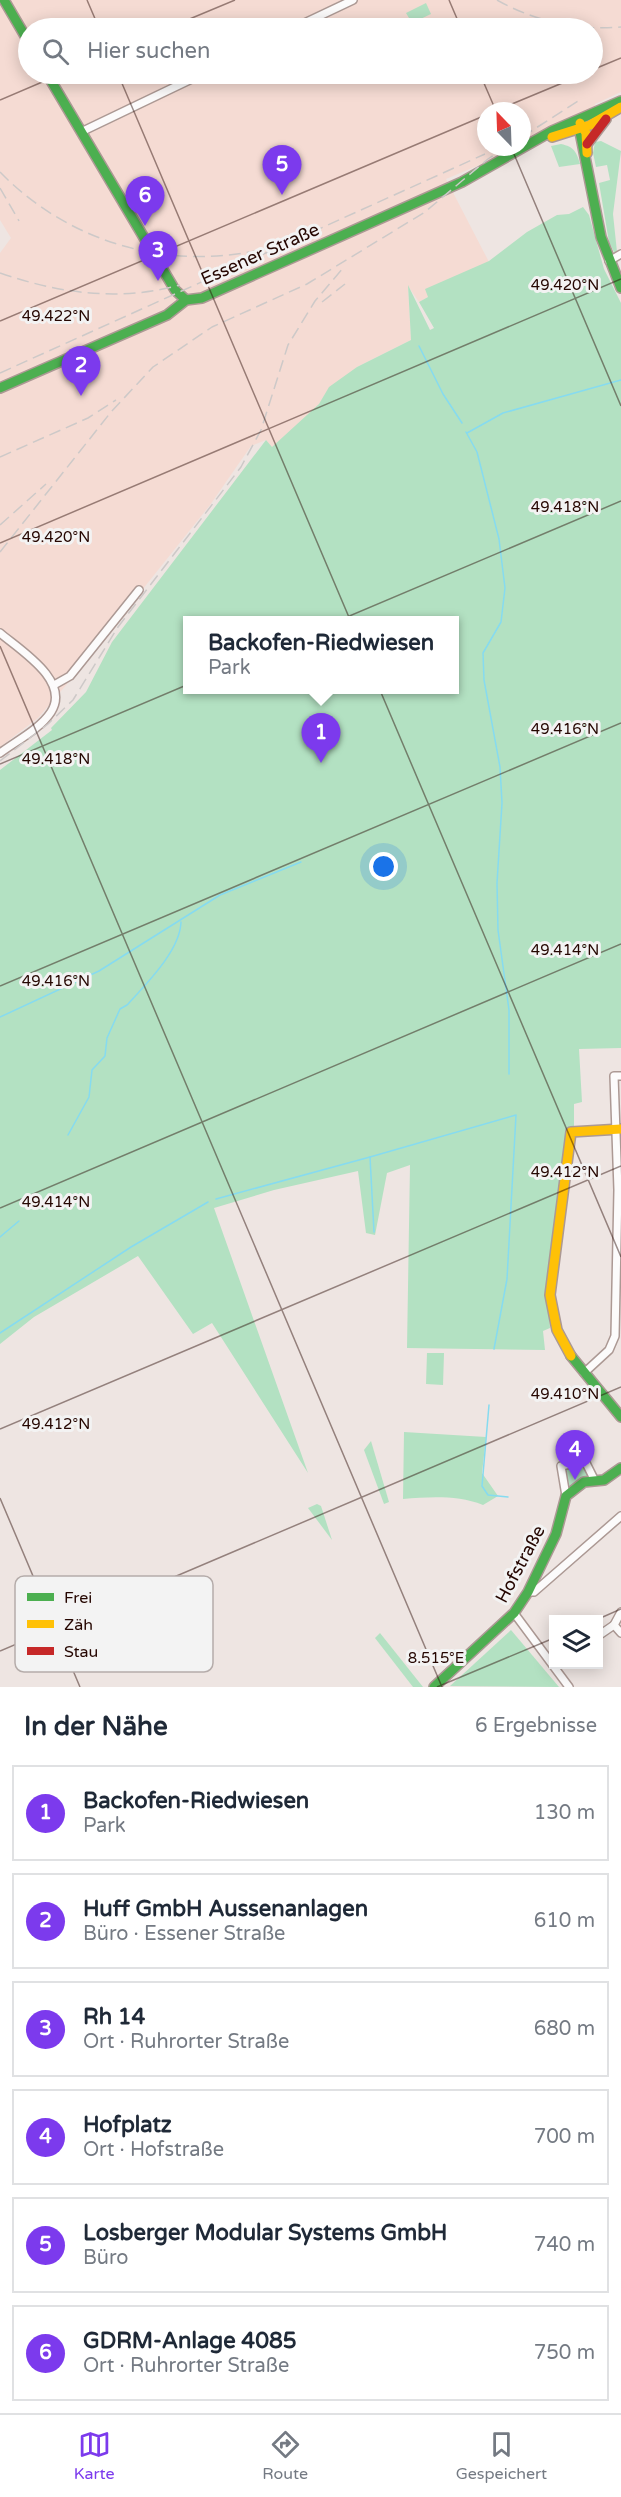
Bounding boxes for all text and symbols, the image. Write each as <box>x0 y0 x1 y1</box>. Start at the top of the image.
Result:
search box <box>18 18 603 84</box>
icon: search <box>39 35 72 68</box>
text: Hier suchen <box>87 38 210 64</box>
north arrow <box>477 102 531 156</box>
pin: 5 <box>262 146 302 195</box>
pin: 6 <box>126 176 164 226</box>
street label: Essener Straße <box>197 218 323 290</box>
pin: 3 <box>138 232 178 281</box>
text: 49.420°N <box>531 276 599 294</box>
text: 49.422°N <box>22 307 90 325</box>
pin: 2 <box>62 346 100 396</box>
text: 49.418°N <box>531 498 599 516</box>
text: 49.420°N <box>22 528 90 546</box>
popup <box>183 616 459 694</box>
text: Backofen-Riedwiesen <box>208 630 434 656</box>
text: Park <box>208 656 251 680</box>
pin: 1 <box>302 714 340 763</box>
text: 49.416°N <box>531 720 599 738</box>
text: 49.418°N <box>22 750 90 768</box>
your location <box>369 852 398 881</box>
text: 49.414°N <box>531 941 599 959</box>
text: 49.416°N <box>22 972 90 990</box>
text: 49.412°N <box>531 1163 599 1181</box>
text: 49.414°N <box>22 1193 90 1211</box>
text: 49.410°N <box>531 1385 599 1403</box>
text: 49.412°N <box>22 1415 90 1433</box>
pin: 4 <box>556 1430 594 1480</box>
street label: Hofstraße <box>490 1521 550 1607</box>
legend <box>15 1576 213 1672</box>
text: Frei <box>64 1588 92 1608</box>
text: Zäh <box>64 1615 93 1635</box>
map controls <box>549 1615 603 1669</box>
button: layers <box>549 1615 603 1669</box>
text: Stau <box>64 1642 98 1662</box>
text: 8.515°E <box>408 1649 464 1667</box>
text: In der Nähe <box>24 1711 168 1742</box>
text: 6 Ergebnisse <box>475 1714 597 1738</box>
text: Backofen-Riedwiesen <box>83 1788 309 1814</box>
text: 1 <box>39 1801 52 1825</box>
text: 130 m <box>534 1801 595 1825</box>
text: Park <box>83 1814 126 1838</box>
text: Huff GmbH Aussenanlagen <box>83 1896 368 1922</box>
text: 2 <box>39 1909 52 1933</box>
text: 610 m <box>534 1909 595 1933</box>
text: Büro · Essener Straße <box>83 1922 285 1946</box>
text: Rh 14 <box>83 2004 145 2030</box>
text: 3 <box>39 2017 52 2041</box>
text: 680 m <box>534 2017 595 2041</box>
text: Ort · Ruhrorter Straße <box>83 2030 289 2054</box>
text: Hofplatz <box>83 2112 172 2138</box>
text: 4 <box>39 2125 52 2149</box>
text: 700 m <box>534 2125 595 2149</box>
text: Ort · Hofstraße <box>83 2138 224 2162</box>
text: Losberger Modular Systems GmbH <box>83 2220 447 2246</box>
text: 5 <box>39 2233 52 2257</box>
text: 740 m <box>534 2233 595 2257</box>
text: Büro <box>83 2246 128 2270</box>
text: GDRM-Anlage 4085 <box>83 2328 297 2354</box>
text: 6 <box>39 2341 52 2365</box>
text: 750 m <box>534 2341 595 2365</box>
text: Ort · Ruhrorter Straße <box>83 2354 289 2378</box>
tab: Karte <box>74 2428 115 2484</box>
tab: Route <box>262 2428 308 2484</box>
tab: Gespeichert <box>456 2428 547 2484</box>

